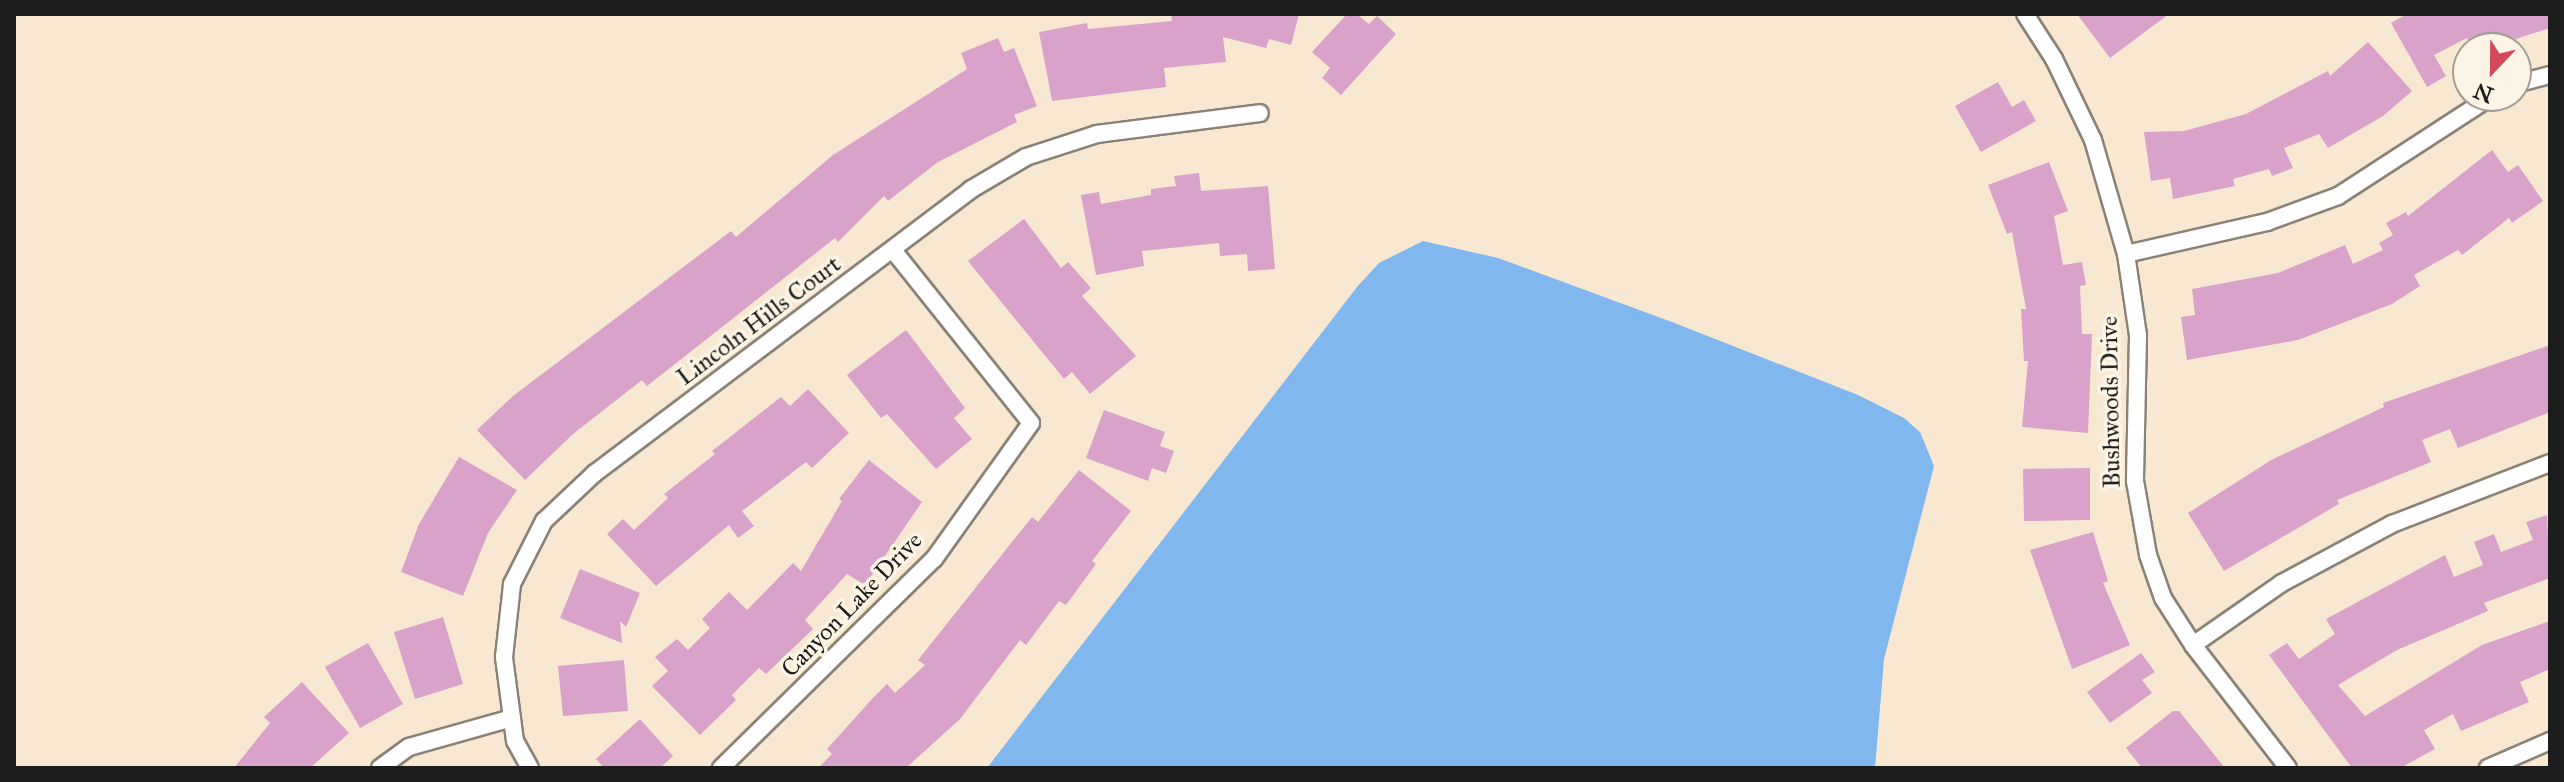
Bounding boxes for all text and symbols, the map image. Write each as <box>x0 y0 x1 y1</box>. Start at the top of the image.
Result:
north arrow <box>2452 32 2532 112</box>
text: N <box>2470 77 2497 109</box>
street label: Lincoln Hills Court <box>671 250 847 392</box>
street label: Bushwoods Drive <box>2095 316 2127 488</box>
street label: Canyon Lake Drive <box>776 527 928 683</box>

